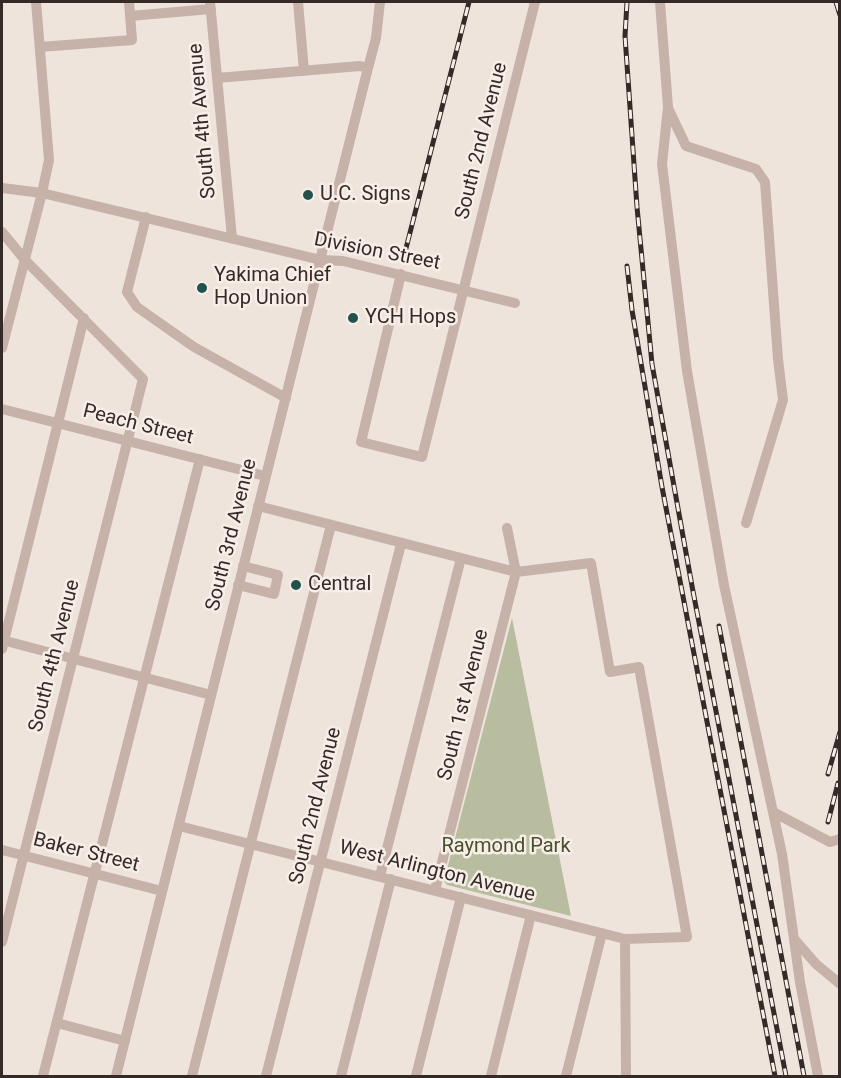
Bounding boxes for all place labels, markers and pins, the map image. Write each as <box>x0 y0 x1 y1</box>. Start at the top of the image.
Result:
place label: U.C. Signs <box>320 183 411 207</box>
marker: U.C. Signs <box>301 188 315 202</box>
place label: Yakima Chief Hop Union <box>214 264 331 311</box>
marker: Yakima Chief Hop Union <box>195 281 209 295</box>
place label: YCH Hops <box>365 306 456 330</box>
marker: YCH Hops <box>346 311 360 325</box>
place label: Central <box>308 573 371 597</box>
marker: Central <box>289 578 303 592</box>

